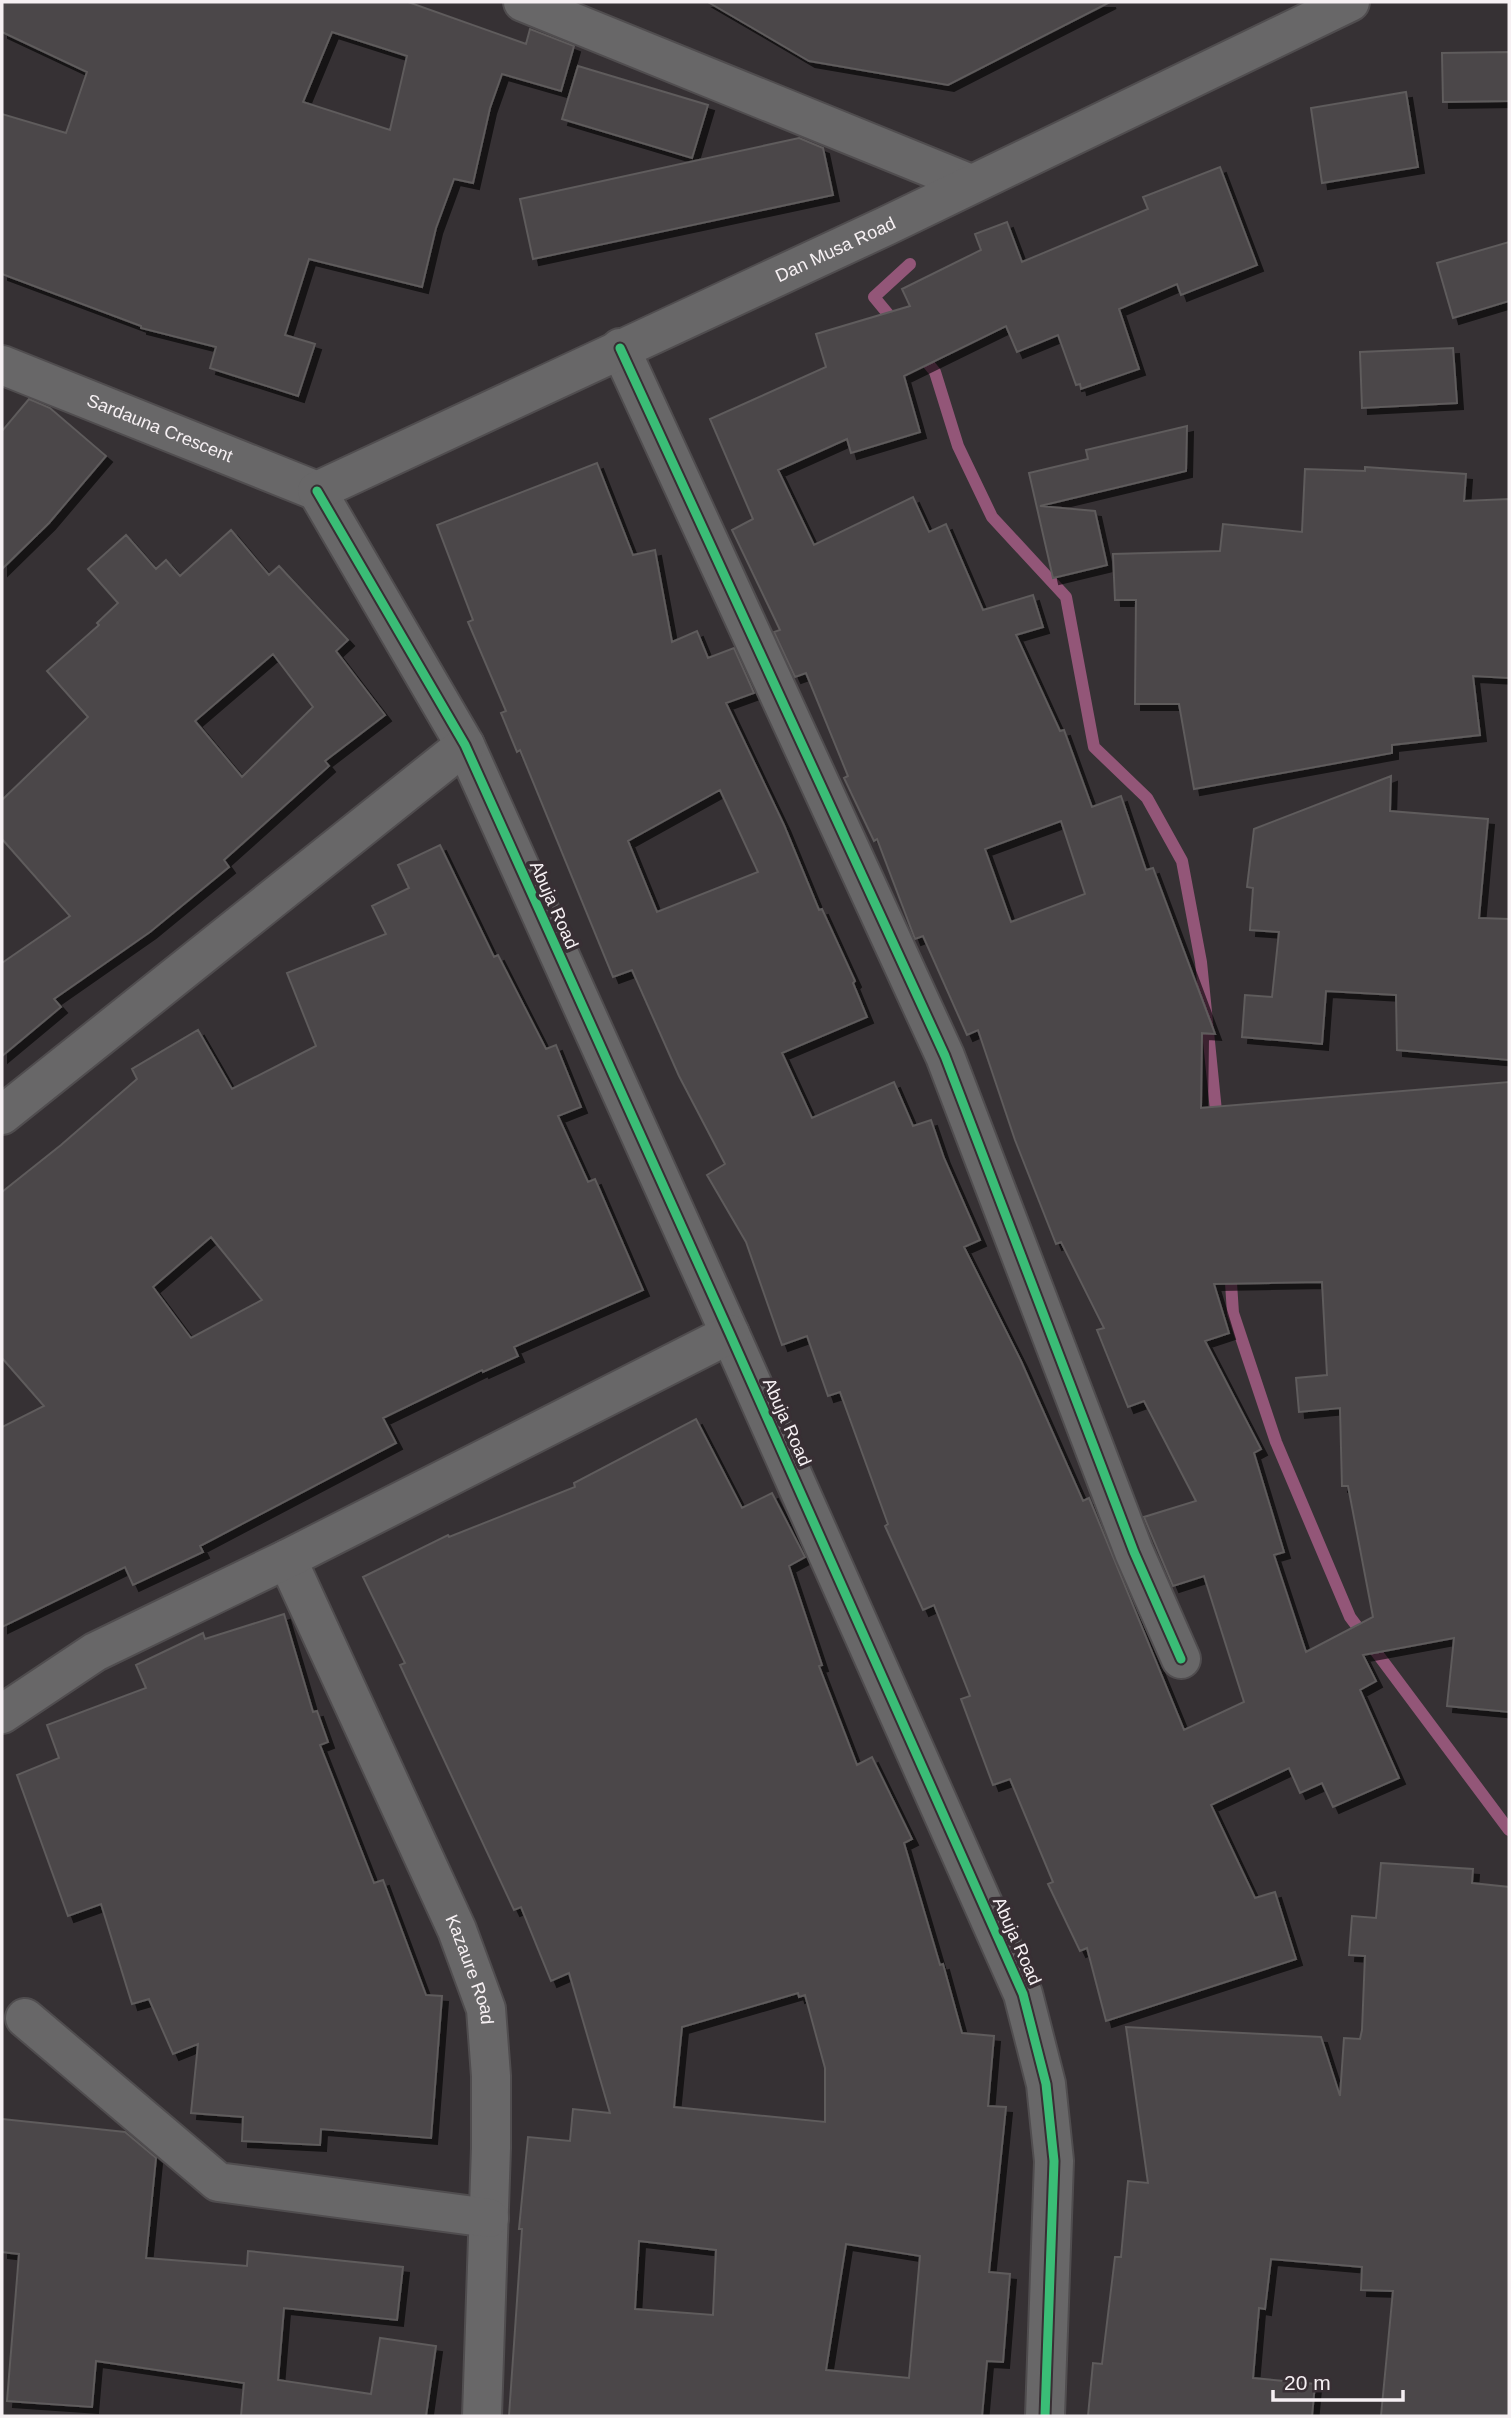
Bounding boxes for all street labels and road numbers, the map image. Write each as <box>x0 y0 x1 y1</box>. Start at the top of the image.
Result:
street label: Dan Musa Road <box>772 213 899 286</box>
street label: Sardauna Crescent <box>84 390 236 466</box>
street label: Abuja Road <box>526 858 582 952</box>
street label: Abuja Road <box>759 1375 815 1469</box>
street label: Abuja Road <box>989 1894 1045 1988</box>
street label: Kazaure Road <box>441 1912 497 2025</box>

